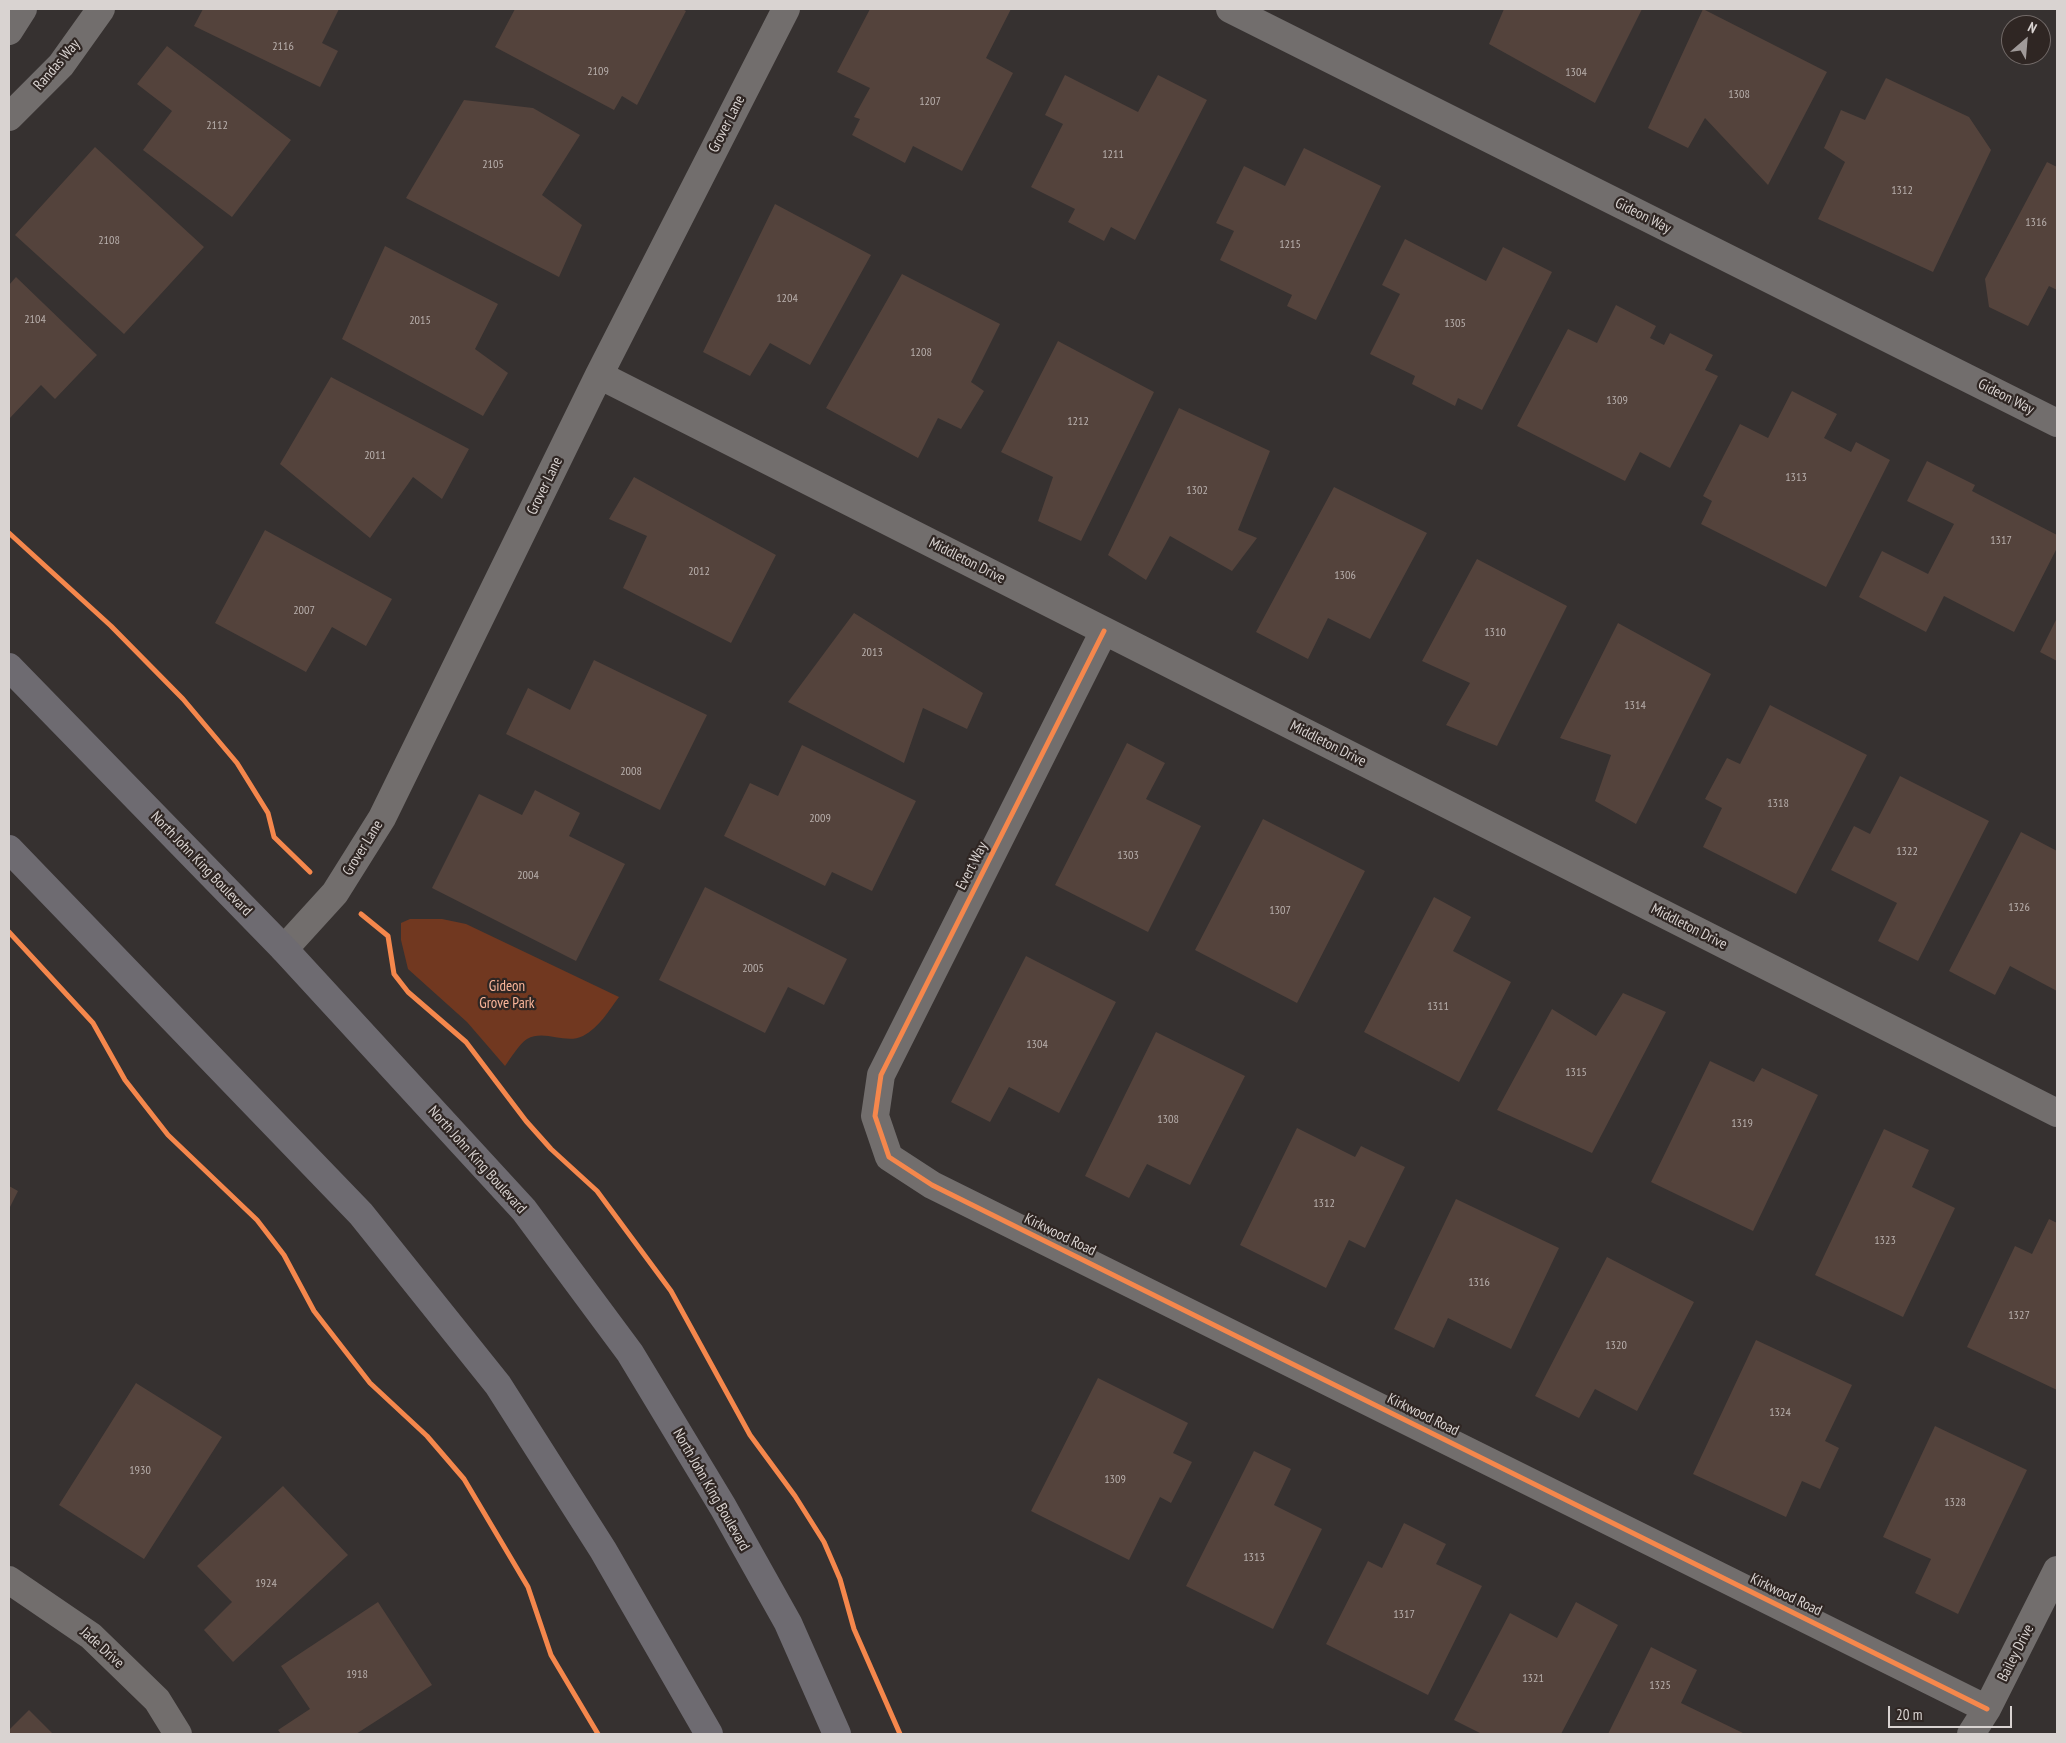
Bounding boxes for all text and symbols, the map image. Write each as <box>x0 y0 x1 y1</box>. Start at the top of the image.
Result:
north arrow <box>2001 15 2051 65</box>
text: N <box>2025 18 2040 37</box>
street label: Randas Way <box>30 36 84 94</box>
house number: 2116 <box>272 40 294 54</box>
house number: 2109 <box>587 65 609 79</box>
house number: 1304 <box>1565 66 1587 80</box>
house number: 1308 <box>1728 88 1750 102</box>
street label: Grover Lane <box>705 92 749 156</box>
house number: 1207 <box>919 95 941 109</box>
house number: 2112 <box>206 119 228 133</box>
house number: 1211 <box>1102 148 1124 162</box>
house number: 2105 <box>482 158 504 172</box>
house number: 1312 <box>1891 184 1913 198</box>
street label: Gideon Way <box>1612 194 1674 238</box>
house number: 1316 <box>2025 216 2047 230</box>
house number: 2108 <box>98 234 120 248</box>
house number: 1215 <box>1279 238 1301 252</box>
house number: 1204 <box>776 292 798 306</box>
house number: 2104 <box>24 313 46 327</box>
house number: 2015 <box>409 314 431 328</box>
house number: 1305 <box>1444 317 1466 331</box>
house number: 1208 <box>910 346 932 360</box>
street label: Gideon Way <box>1975 375 2037 419</box>
house number: 1309 <box>1606 394 1628 408</box>
house number: 1212 <box>1067 415 1089 429</box>
house number: 2011 <box>364 449 386 463</box>
street label: Grover Lane <box>523 454 567 518</box>
house number: 1313 <box>1785 471 1807 485</box>
house number: 1302 <box>1186 484 1208 498</box>
street label: Middleton Drive <box>926 534 1008 588</box>
house number: 1317 <box>1990 534 2012 548</box>
house number: 2012 <box>688 565 710 579</box>
house number: 1306 <box>1334 569 1356 583</box>
house number: 2007 <box>293 604 315 618</box>
house number: 1310 <box>1484 626 1506 640</box>
house number: 2013 <box>861 646 883 660</box>
house number: 1314 <box>1624 699 1646 713</box>
street label: Middleton Drive <box>1287 717 1369 771</box>
house number: 2008 <box>620 765 642 779</box>
house number: 1318 <box>1767 797 1789 811</box>
street label: North John King Boulevard <box>147 808 255 920</box>
house number: 2009 <box>809 812 831 826</box>
street label: Grover Lane <box>339 817 387 879</box>
street label: Evert Way <box>952 839 992 893</box>
house number: 1322 <box>1896 845 1918 859</box>
house number: 1303 <box>1117 849 1139 863</box>
house number: 2004 <box>517 869 539 883</box>
street label: Middleton Drive <box>1648 900 1730 954</box>
house number: 1326 <box>2008 901 2030 915</box>
house number: 1307 <box>1269 904 1291 918</box>
house number: 2005 <box>742 962 764 976</box>
park label: Gideon Grove Park <box>479 978 535 1013</box>
house number: 1311 <box>1427 1000 1449 1014</box>
house number: 1304 <box>1026 1038 1048 1052</box>
house number: 1315 <box>1565 1066 1587 1080</box>
street label: North John King Boulevard <box>424 1103 530 1217</box>
house number: 1308 <box>1157 1113 1179 1127</box>
house number: 1319 <box>1731 1117 1753 1131</box>
house number: 1312 <box>1313 1197 1335 1211</box>
street label: Kirkwood Road <box>1021 1210 1099 1260</box>
house number: 1323 <box>1874 1234 1896 1248</box>
house number: 1316 <box>1468 1276 1490 1290</box>
house number: 1327 <box>2008 1309 2030 1323</box>
house number: 1320 <box>1605 1339 1627 1353</box>
street label: Kirkwood Road <box>1384 1390 1462 1440</box>
house number: 1324 <box>1769 1406 1791 1420</box>
street label: North John King Boulevard <box>669 1426 753 1554</box>
house number: 1930 <box>129 1464 151 1478</box>
house number: 1309 <box>1104 1473 1126 1487</box>
house number: 1328 <box>1944 1496 1966 1510</box>
house number: 1313 <box>1243 1551 1265 1565</box>
street label: Kirkwood Road <box>1747 1570 1825 1620</box>
house number: 1924 <box>255 1577 277 1591</box>
house number: 1317 <box>1393 1608 1415 1622</box>
street label: Bailey Drive <box>1994 1621 2038 1685</box>
street label: Jade Drive <box>76 1624 128 1672</box>
house number: 1918 <box>346 1668 368 1682</box>
house number: 1321 <box>1522 1672 1544 1686</box>
house number: 1325 <box>1649 1679 1671 1693</box>
scale bar <box>1891 1696 2015 1728</box>
text: 20 m <box>1896 1705 1922 1724</box>

